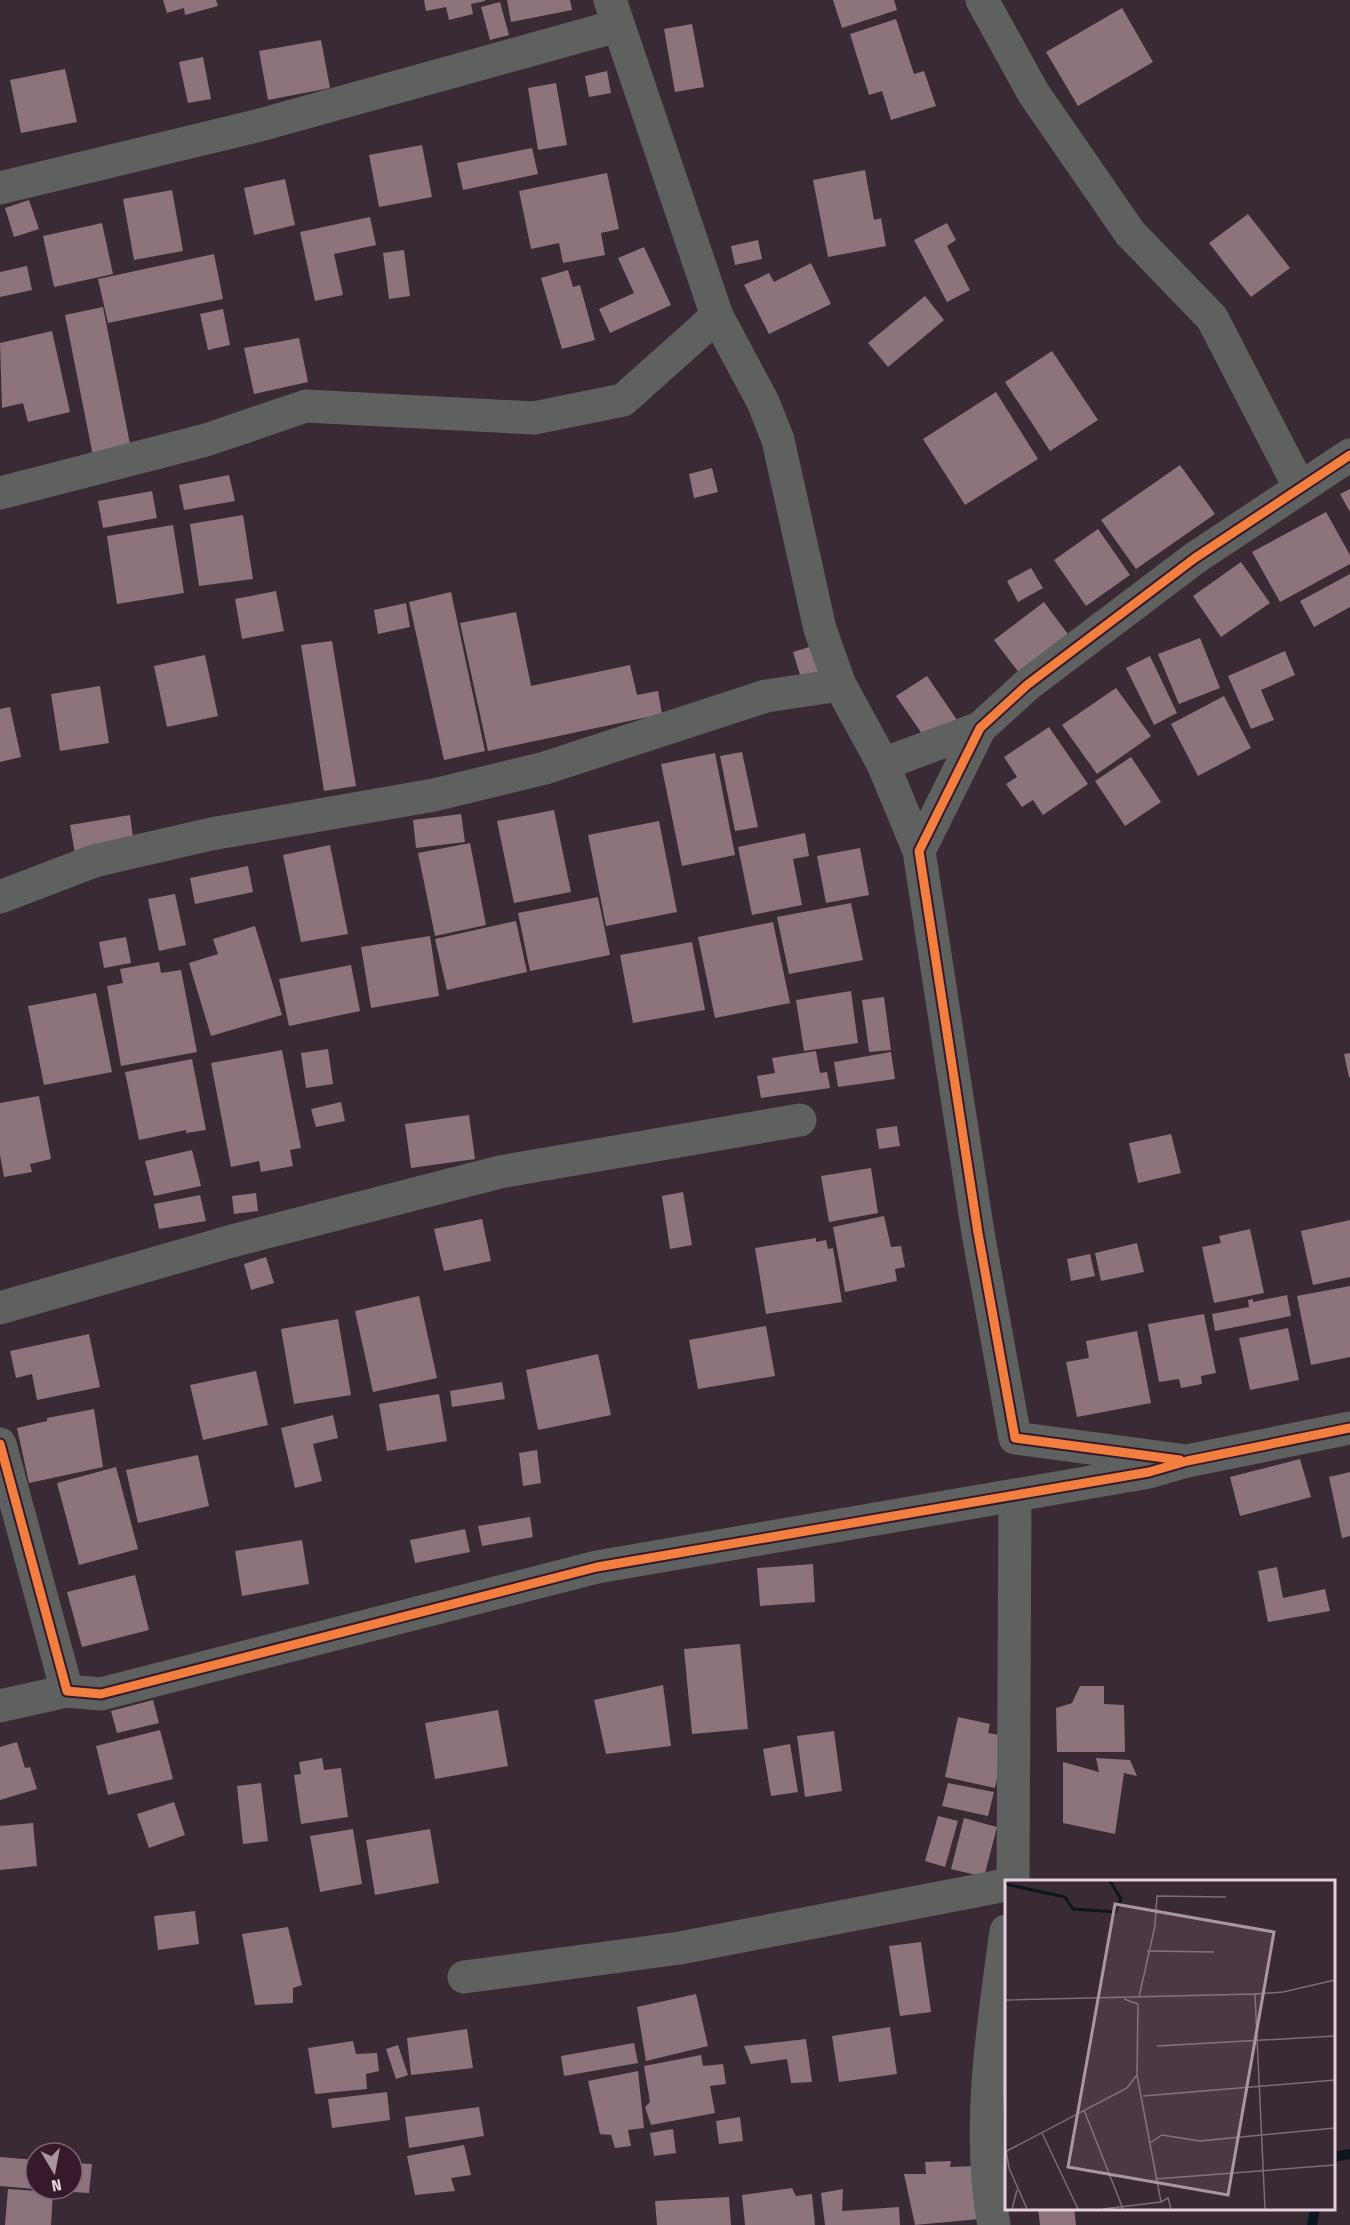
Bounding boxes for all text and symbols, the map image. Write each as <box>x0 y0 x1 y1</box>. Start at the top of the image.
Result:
inset map <box>1005 1880 1335 2210</box>
north arrow <box>24 2141 84 2201</box>
text: N <box>50 2175 63 2195</box>

